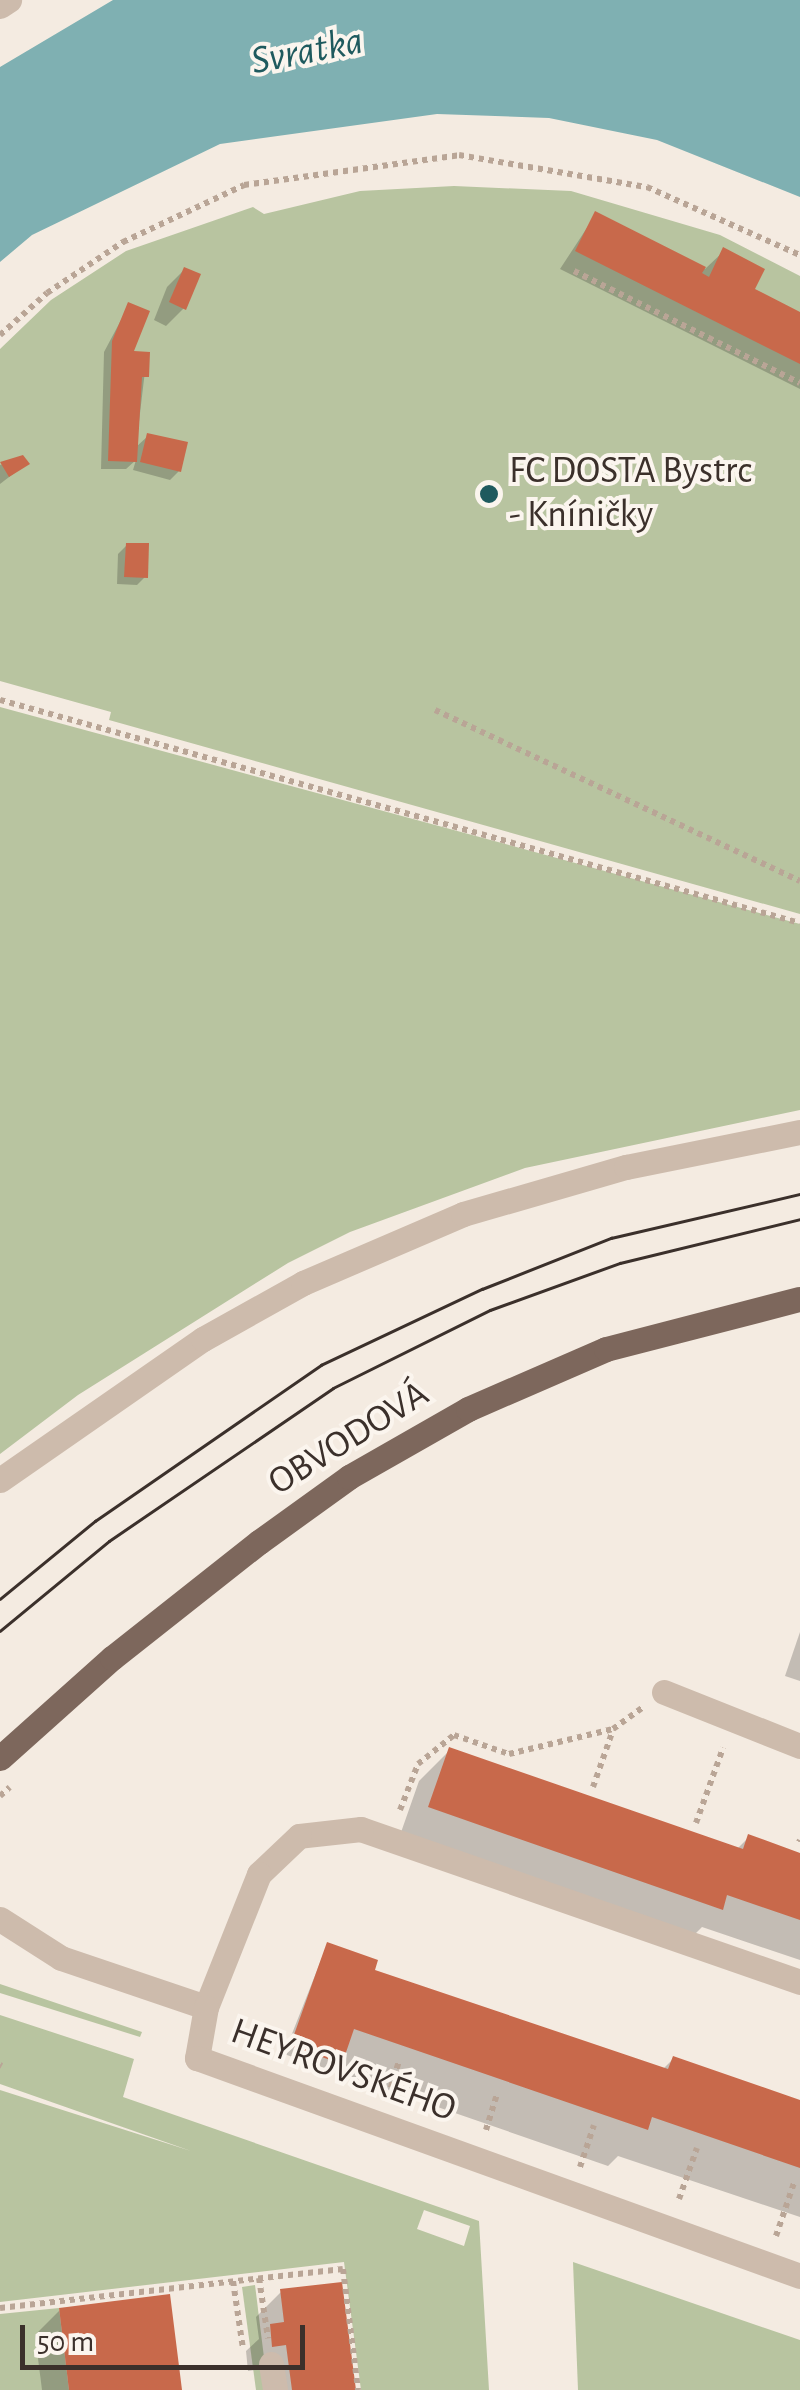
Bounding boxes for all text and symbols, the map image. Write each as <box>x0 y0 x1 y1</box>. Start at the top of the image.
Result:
water label: Svratka <box>247 17 367 85</box>
place label: FC DOSTA Bystrc - Kníničky <box>509 449 752 538</box>
marker: FC DOSTA Bystrc - Kníničky <box>478 483 500 505</box>
street label: OBVODOVÁ <box>261 1372 437 1506</box>
street label: HEYROVSKÉHO <box>224 2009 462 2133</box>
scale bar <box>25 2305 310 2367</box>
text: 50 m <box>37 2327 94 2357</box>

